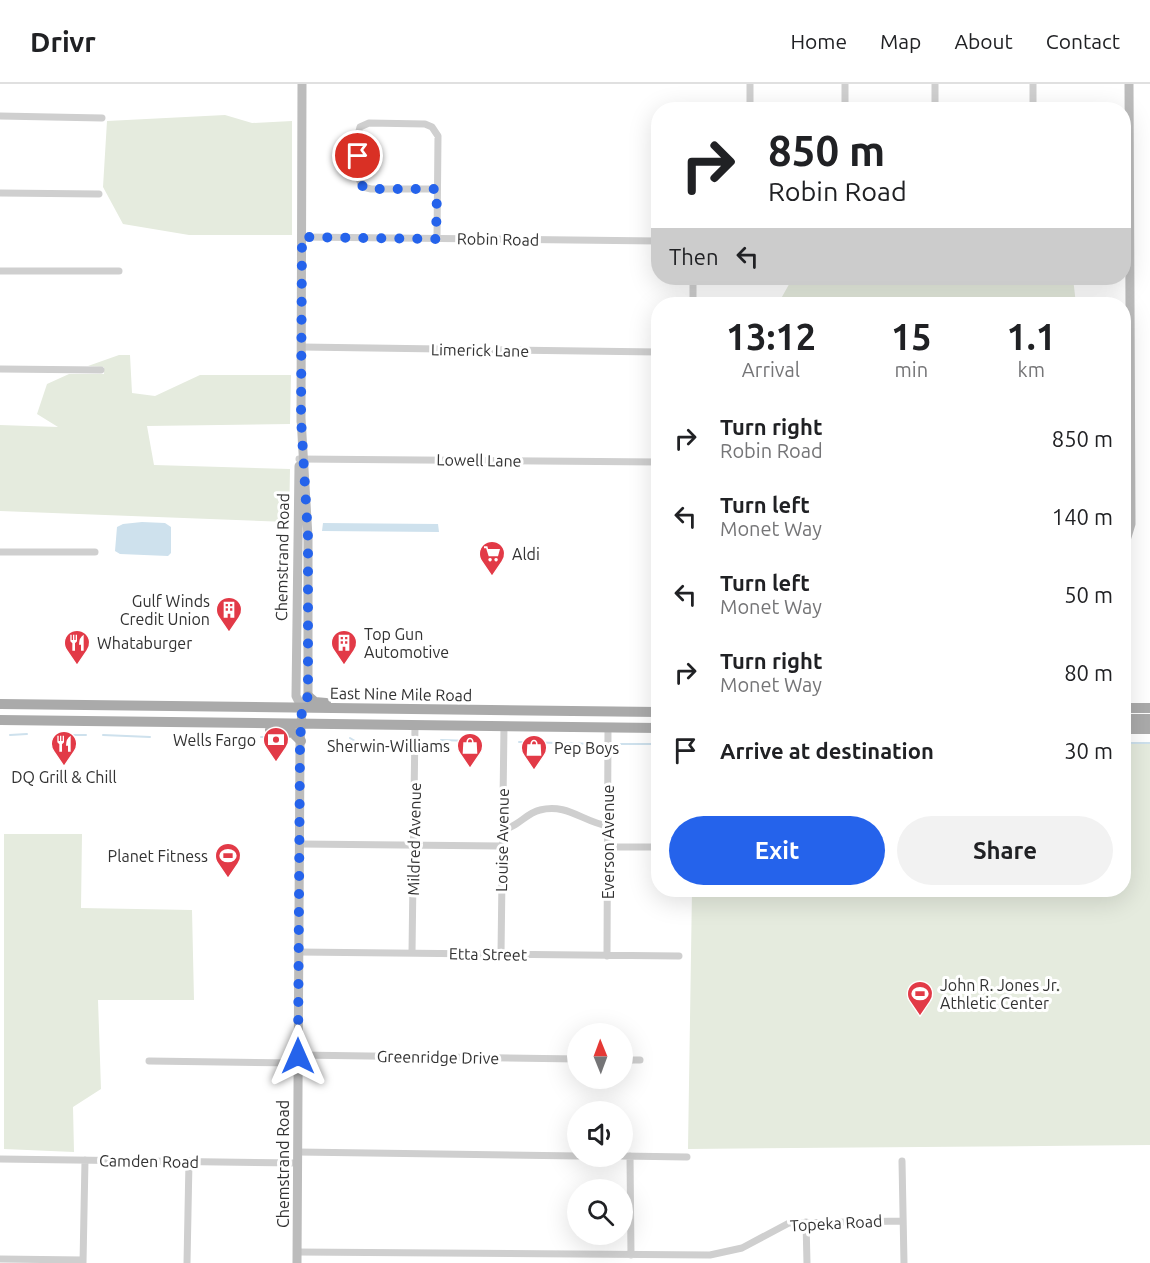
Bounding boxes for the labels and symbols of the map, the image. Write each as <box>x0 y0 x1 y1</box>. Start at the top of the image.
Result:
pin <box>332 130 383 181</box>
street label: Robin Road <box>457 229 539 249</box>
street label: Limerick Lane <box>431 340 529 360</box>
street label: Lowell Lane <box>436 450 522 470</box>
street label: Chemstrand Road <box>272 493 292 621</box>
supermarket icon: Aldi <box>477 539 507 577</box>
place label: Aldi <box>512 545 540 563</box>
place label: Gulf Winds Credit Union <box>120 592 210 628</box>
building icon: Gulf Winds Credit Union <box>214 595 244 633</box>
place label: Top Gun Automotive <box>364 625 449 661</box>
restaurant icon: Whataburger <box>62 628 92 666</box>
building icon: Top Gun Automotive <box>329 628 359 666</box>
place label: Whataburger <box>97 634 192 652</box>
street label: East Nine Mile Road <box>330 684 472 704</box>
bank icon: Wells Fargo <box>261 725 291 763</box>
restaurant icon: DQ Grill & Chill <box>49 729 79 767</box>
place label: Wells Fargo <box>173 731 256 749</box>
shop icon: Sherwin-Williams <box>455 731 485 769</box>
shop icon: Pep Boys <box>519 733 549 771</box>
place label: Sherwin-Williams <box>327 737 450 755</box>
place label: Pep Boys <box>554 739 619 757</box>
place label: DQ Grill & Chill <box>11 768 117 786</box>
street label: Mildred Avenue <box>404 782 424 896</box>
street label: Everson Avenue <box>599 785 617 899</box>
street label: Louise Avenue <box>492 788 512 892</box>
sports icon: Planet Fitness <box>213 841 243 879</box>
place label: Planet Fitness <box>108 847 208 865</box>
street label: Etta Street <box>449 944 528 964</box>
place label: John R. Jones Jr. Athletic Center <box>940 976 1060 1012</box>
sports icon: John R. Jones Jr. Athletic Center <box>905 979 935 1017</box>
north arrow <box>567 1023 633 1089</box>
position arrow <box>266 1024 330 1088</box>
street label: Greenridge Drive <box>377 1047 499 1067</box>
street label: Chemstrand Road <box>274 1100 292 1228</box>
street label: Camden Road <box>99 1151 199 1171</box>
street label: Topeka Road <box>789 1212 883 1234</box>

